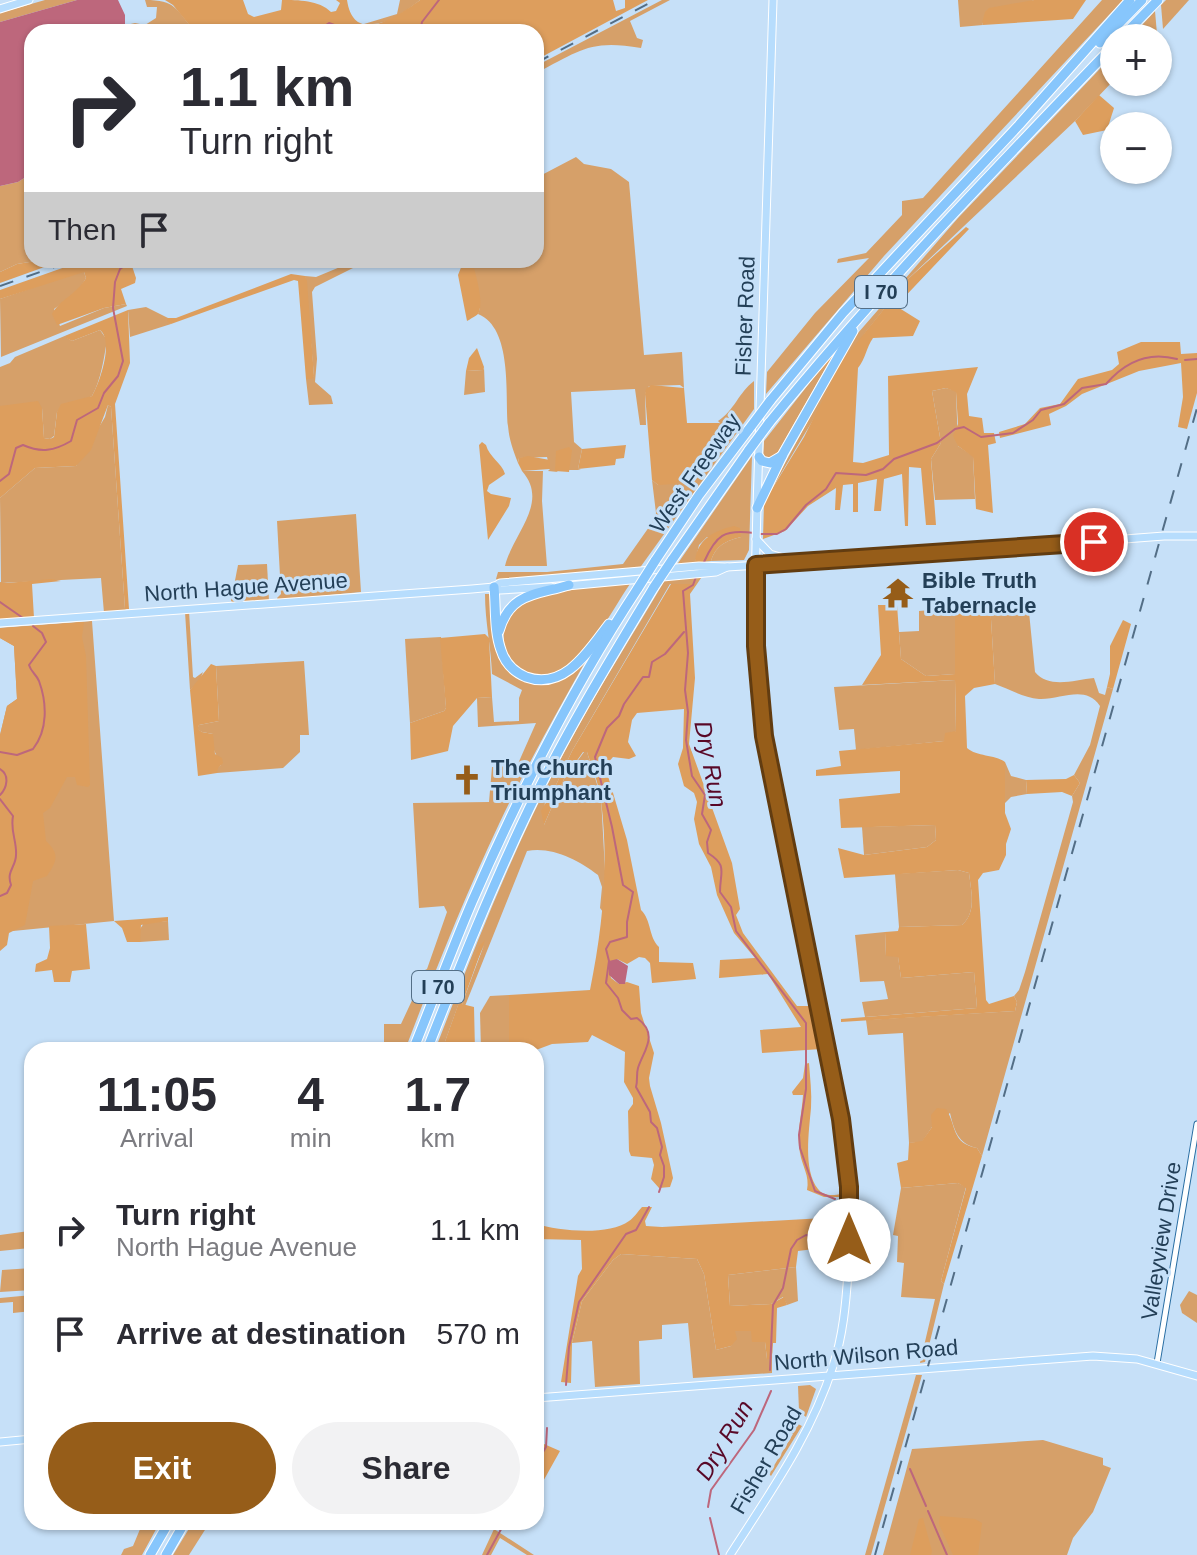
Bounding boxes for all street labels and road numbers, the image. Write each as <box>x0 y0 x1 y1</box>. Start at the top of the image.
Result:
street label: Fisher Road <box>730 256 760 376</box>
road number: I 70 <box>855 276 907 308</box>
street label: West Freeway <box>645 408 745 538</box>
street label: North Hague Avenue <box>143 567 349 607</box>
road number: I 70 <box>412 971 464 1003</box>
street label: Valleyview Drive <box>1136 1160 1186 1322</box>
street label: North Wilson Road <box>773 1335 959 1375</box>
street label: Fisher Road <box>725 1402 807 1518</box>

